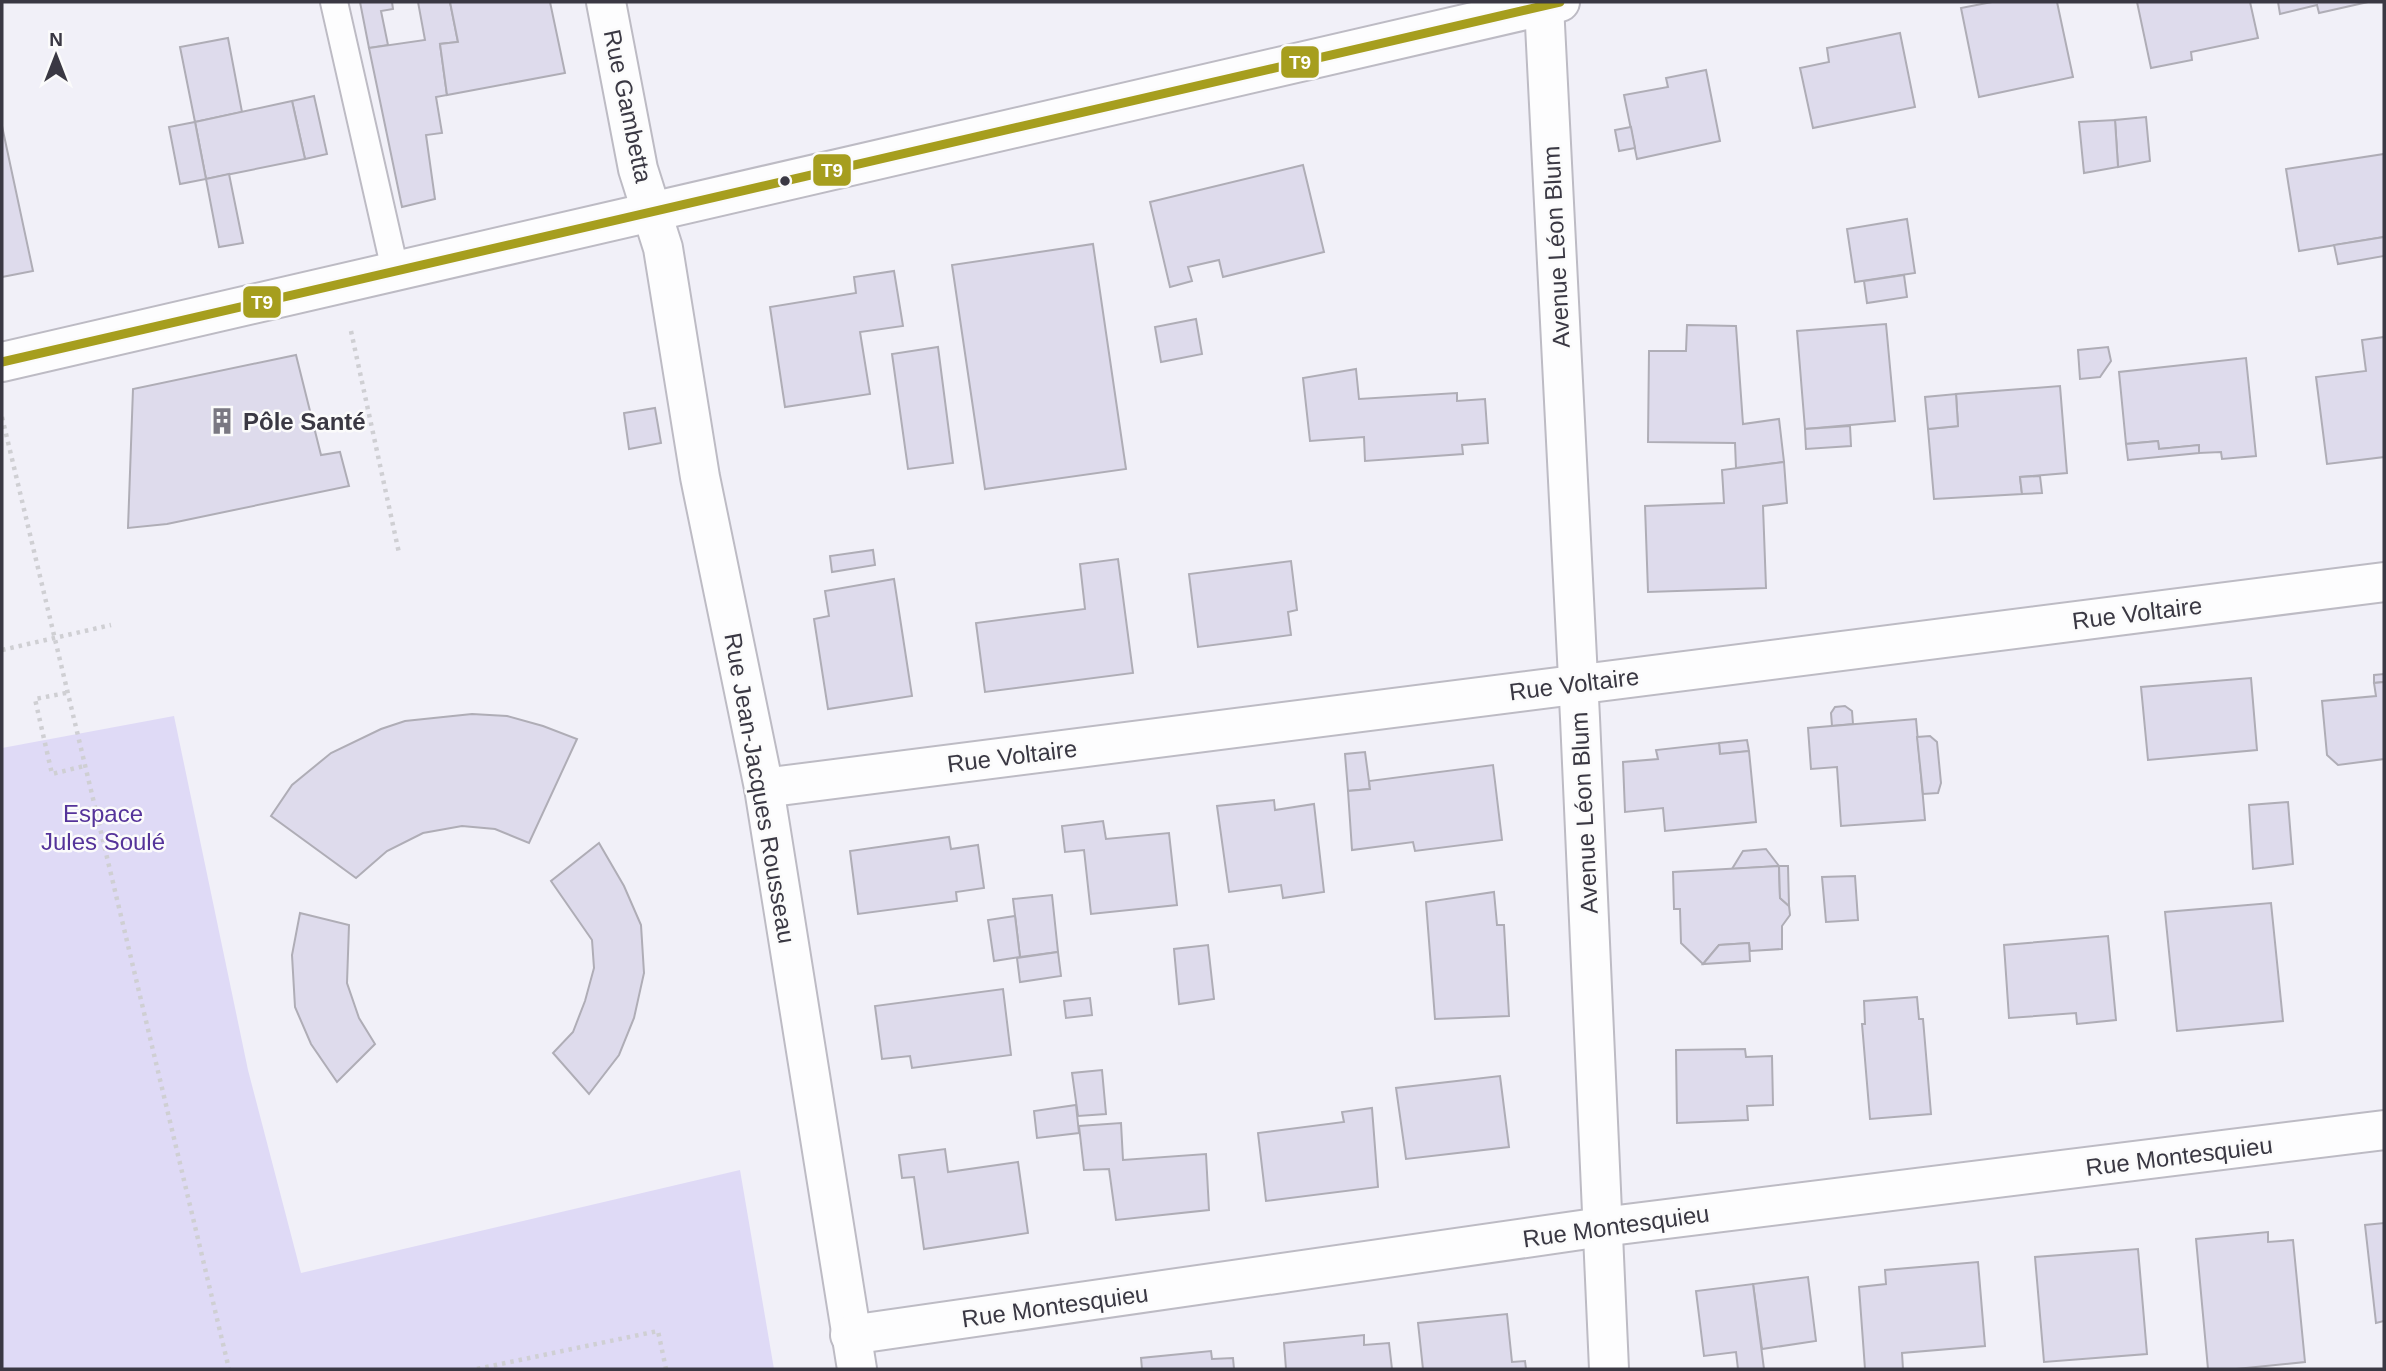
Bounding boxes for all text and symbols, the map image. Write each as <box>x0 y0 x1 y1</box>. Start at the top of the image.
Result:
north arrow <box>21 21 91 91</box>
street label: Rue Gambetta <box>599 27 658 186</box>
text: N <box>49 29 63 50</box>
line badge: T9 <box>1280 45 1320 79</box>
text: T9 <box>1289 52 1311 73</box>
street label: Avenue Léon Blum <box>1537 145 1575 349</box>
line badge: T9 <box>812 153 852 187</box>
text: T9 <box>821 160 843 181</box>
unlabelled marker <box>778 174 792 188</box>
line badge: T9 <box>242 285 282 319</box>
text: T9 <box>251 292 273 313</box>
building icon: Pôle Santé <box>207 406 237 436</box>
place label: Pôle Santé <box>243 408 366 435</box>
street label: Rue Voltaire <box>2070 592 2204 634</box>
street label: Rue Jean-Jacques Rousseau <box>719 631 801 945</box>
street label: Rue Voltaire <box>1507 663 1641 705</box>
street label: Avenue Léon Blum <box>1565 711 1603 915</box>
street label: Rue Voltaire <box>945 735 1079 777</box>
park label: Espace Jules Soulé <box>41 800 165 855</box>
street label: Rue Montesquieu <box>2084 1131 2274 1181</box>
street label: Rue Montesquieu <box>1521 1200 1711 1252</box>
street label: Rue Montesquieu <box>960 1280 1150 1332</box>

